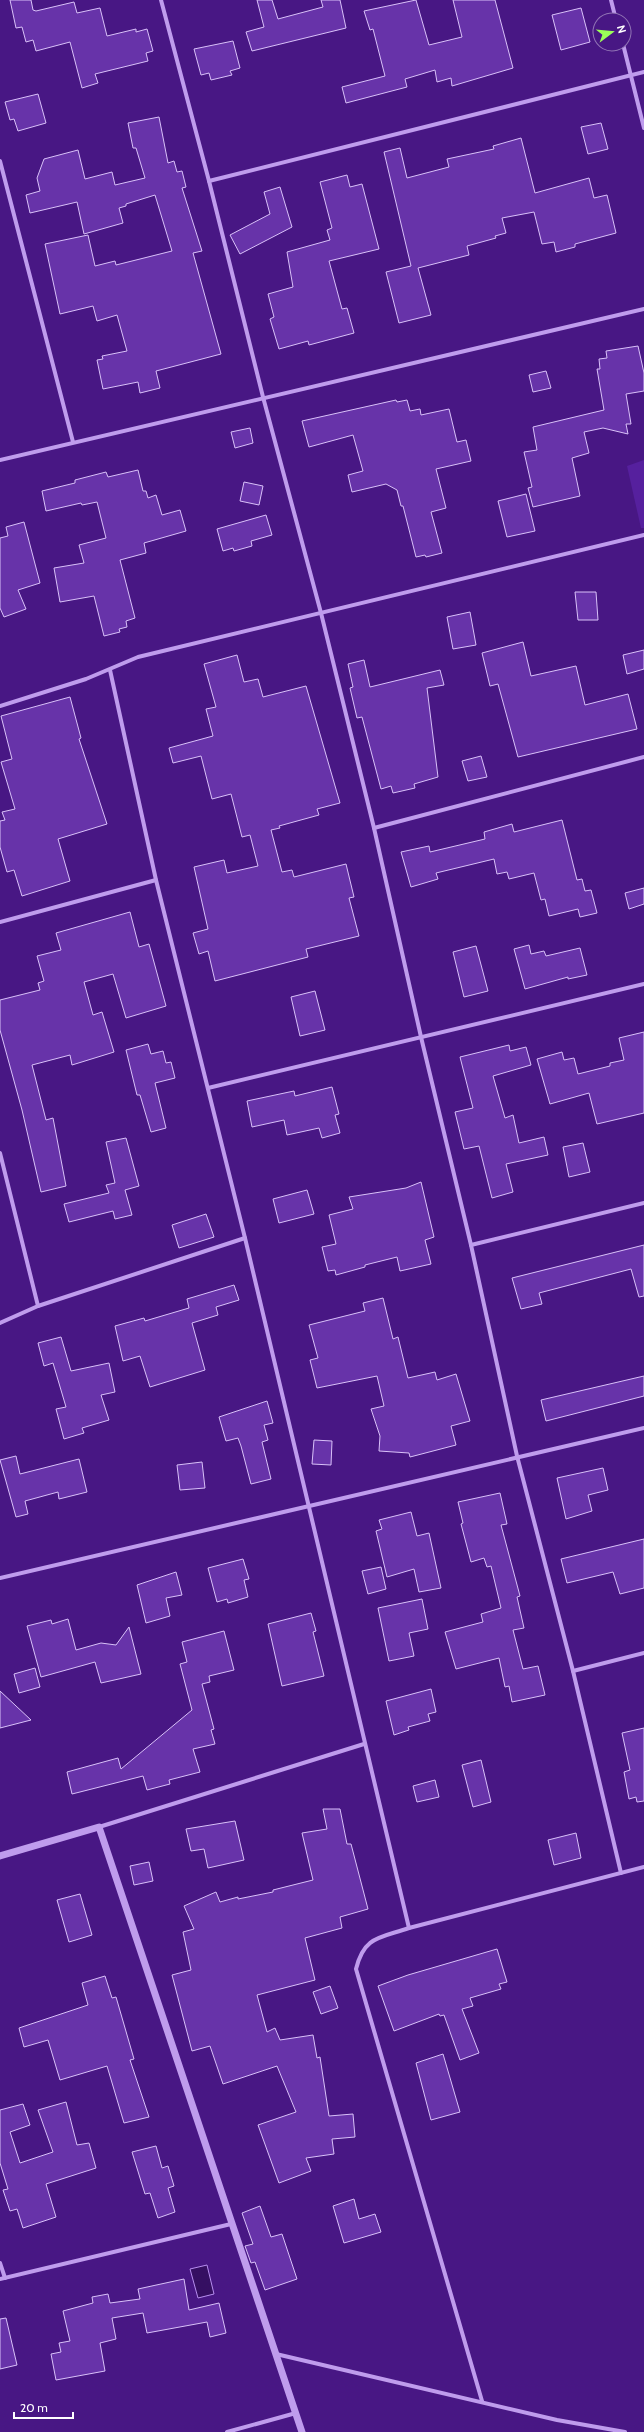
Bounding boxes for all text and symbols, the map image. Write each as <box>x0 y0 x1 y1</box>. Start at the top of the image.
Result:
north arrow <box>592 12 632 52</box>
text: N <box>614 24 629 35</box>
scale bar <box>14 2394 73 2420</box>
text: 20 m <box>20 2400 48 2415</box>

